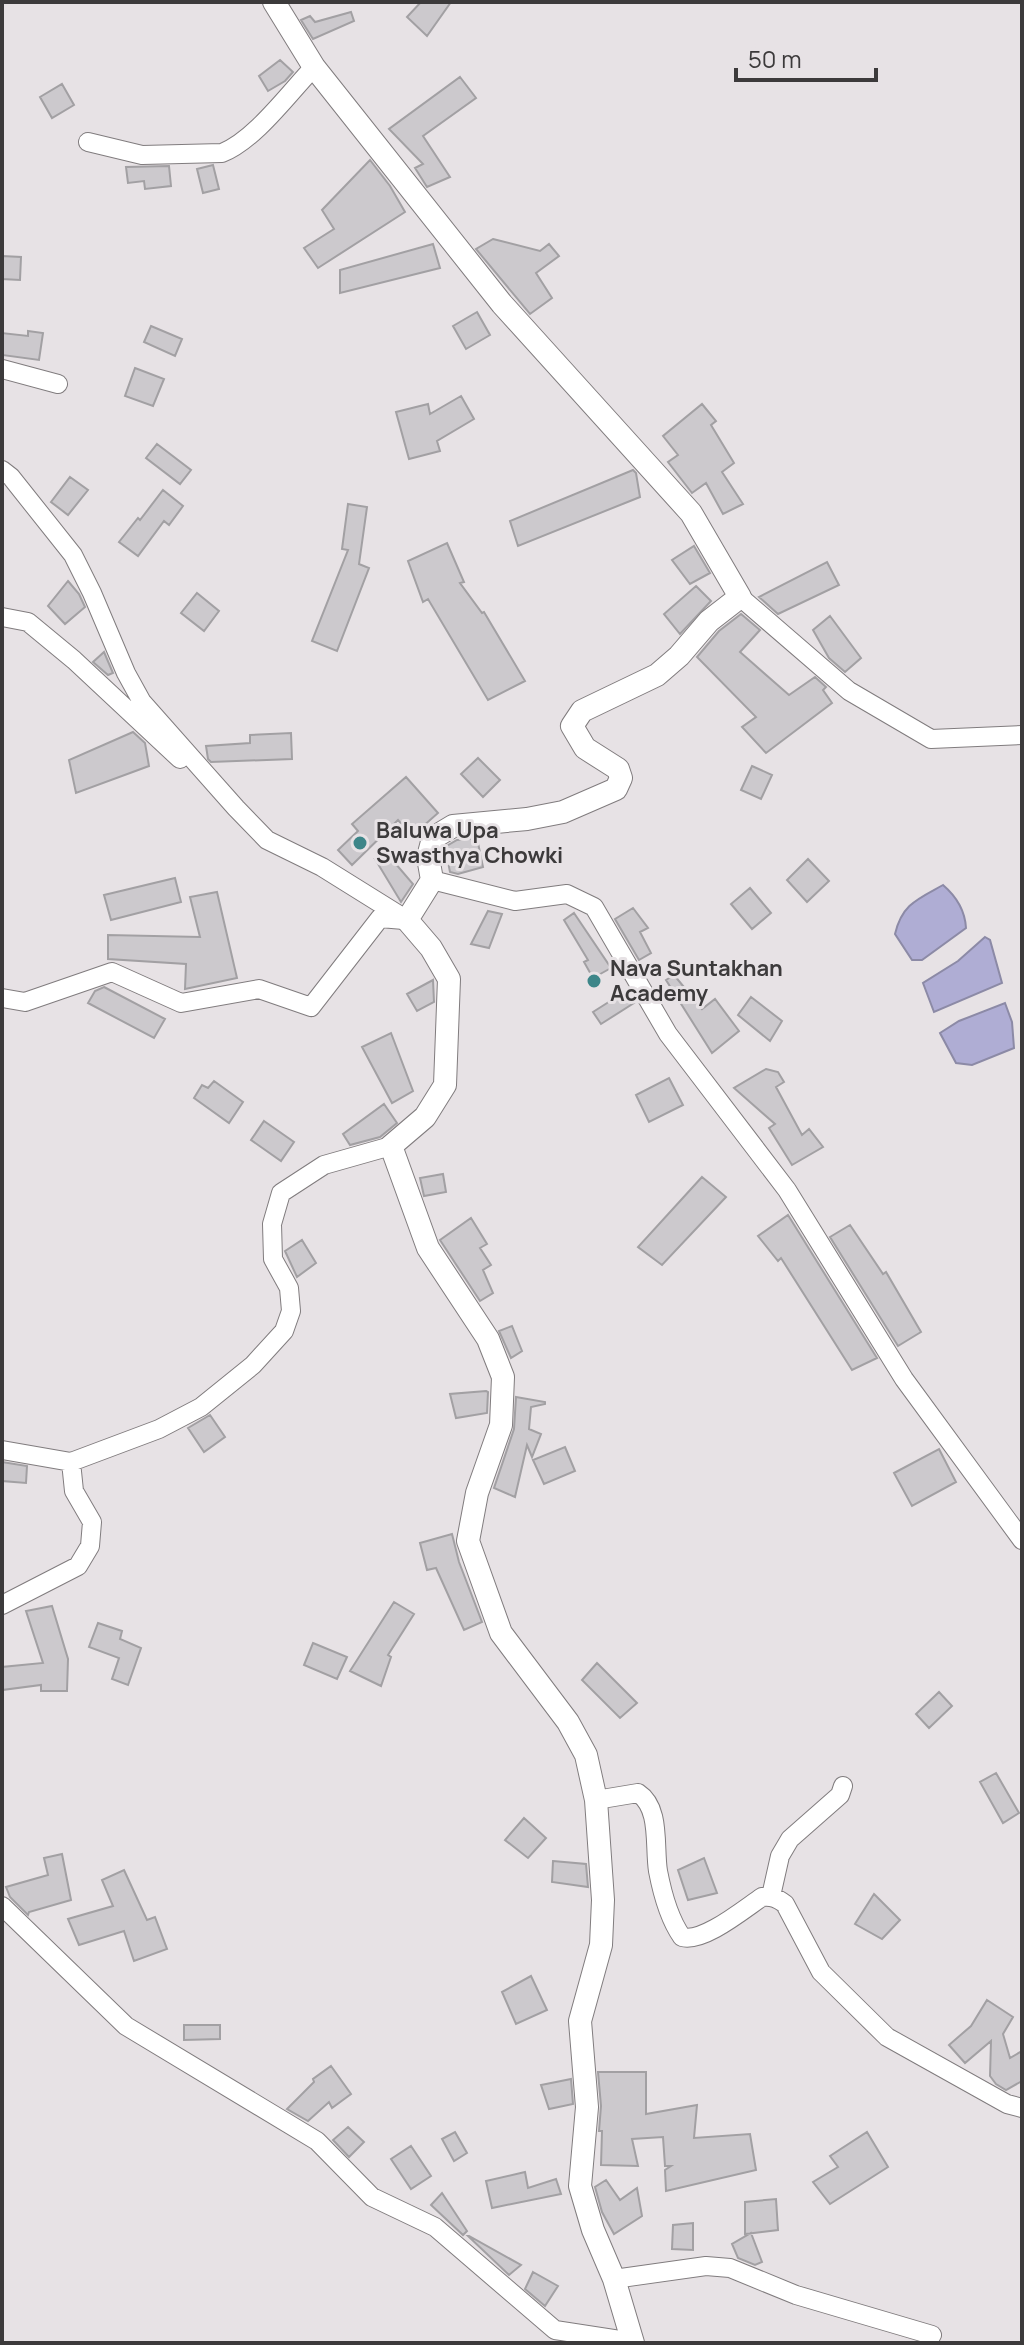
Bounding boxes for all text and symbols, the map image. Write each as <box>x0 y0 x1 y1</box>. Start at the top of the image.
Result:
scale bar <box>736 32 876 82</box>
text: 50 m <box>748 42 802 75</box>
place label: Baluwa Upa Swasthya Chowki <box>376 815 563 870</box>
marker: Baluwa Upa Swasthya Chowki <box>351 834 369 852</box>
place label: Nava Suntakhan Academy <box>610 953 783 1008</box>
marker: Nava Suntakhan Academy <box>585 972 603 990</box>

